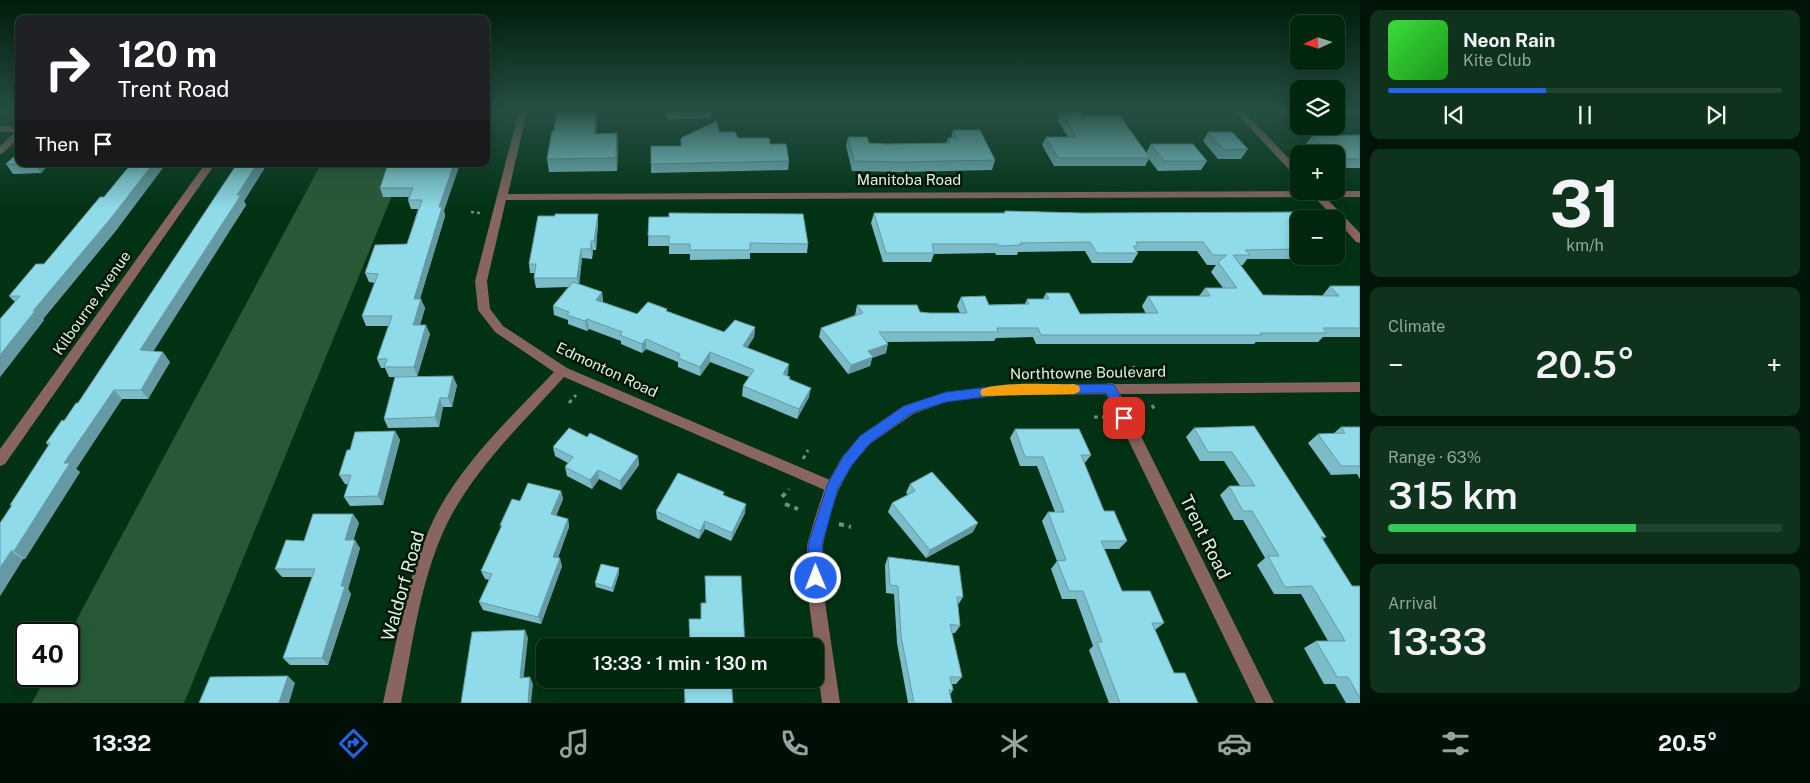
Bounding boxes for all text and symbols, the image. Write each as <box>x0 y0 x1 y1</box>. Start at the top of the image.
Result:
north arrow <box>1290 15 1345 70</box>
map controls <box>1290 15 1345 265</box>
text: Neon Rain <box>1463 29 1555 51</box>
text: 120 m <box>118 34 217 75</box>
icon: right <box>35 35 100 100</box>
text: Kite Club <box>1463 51 1531 70</box>
text: Trent Road <box>118 76 229 102</box>
button: layers <box>1290 80 1345 135</box>
icon: previous <box>1440 101 1468 129</box>
icon: pause <box>1571 101 1599 129</box>
icon: next <box>1702 101 1730 129</box>
icon: arrive <box>89 130 117 158</box>
text: Then <box>35 133 79 155</box>
button: + <box>1290 145 1345 200</box>
text: 31 <box>1549 165 1621 242</box>
street label: Manitoba Road <box>857 171 961 188</box>
button: − <box>1290 210 1345 265</box>
text: km/h <box>1566 236 1604 255</box>
street label: Kilbourne Avenue <box>49 248 134 358</box>
text: Climate <box>1388 317 1445 336</box>
street label: Edmonton Road <box>554 339 661 400</box>
text: 20.5° <box>1535 342 1635 387</box>
text: − <box>1388 348 1404 381</box>
text: + <box>1766 348 1782 381</box>
street label: Northtowne Boulevard <box>1010 363 1166 382</box>
pin <box>1103 397 1145 439</box>
icon: arrive <box>1110 404 1138 432</box>
text: Range · 63% <box>1388 448 1481 467</box>
text: 315 km <box>1388 473 1518 518</box>
street label: Trent Road <box>1176 491 1235 582</box>
street label: Waldorf Road <box>377 528 428 643</box>
position arrow <box>789 551 841 603</box>
text: Arrival <box>1388 594 1437 613</box>
text: 13:33 <box>1388 619 1487 664</box>
speed limit sign: 40 <box>15 622 80 687</box>
text: 13:33 · 1 min · 130 m <box>592 652 768 674</box>
icon: directions <box>336 726 371 761</box>
icon: music <box>557 726 592 761</box>
icon: phone <box>777 726 812 761</box>
icon: climate <box>997 726 1032 761</box>
icon: car <box>1217 726 1252 761</box>
icon: filters <box>1438 726 1473 761</box>
text: 13:32 <box>93 730 151 756</box>
text: 20.5° <box>1658 730 1717 756</box>

